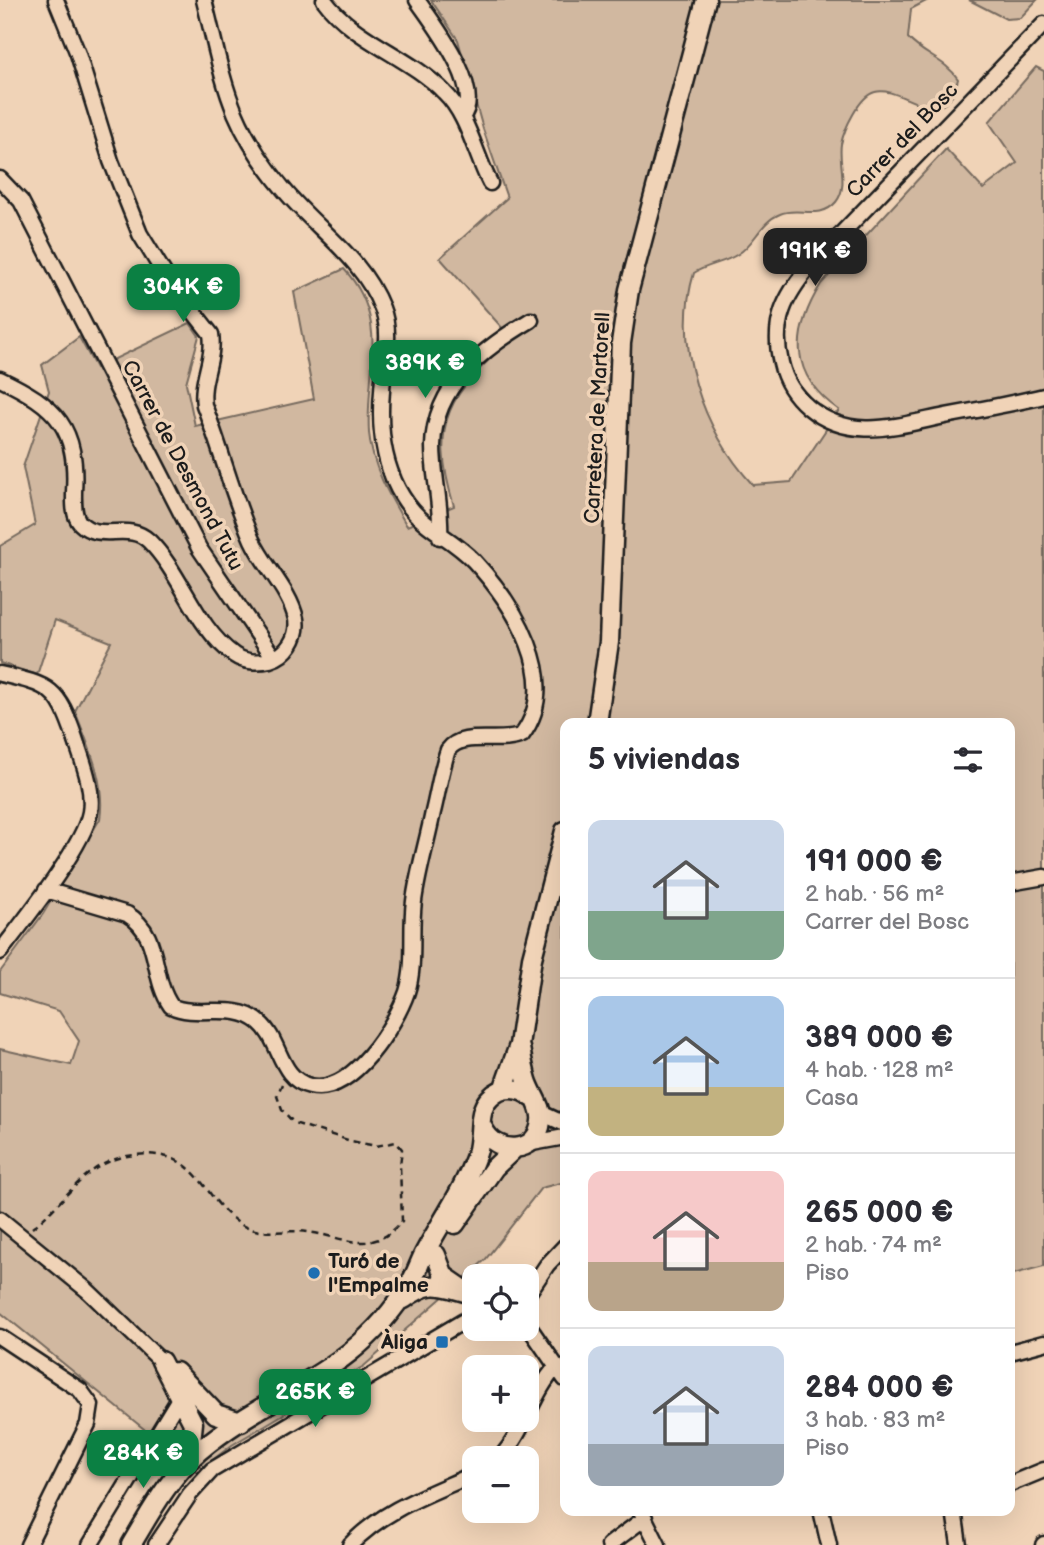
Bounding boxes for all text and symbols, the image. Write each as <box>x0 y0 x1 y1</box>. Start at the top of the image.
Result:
street label: Carrer del Bosc <box>841 78 963 203</box>
pin: 191K € <box>758 229 872 288</box>
text: 191K € <box>779 237 851 265</box>
pin: 304K € <box>126 264 240 324</box>
text: 304K € <box>143 273 223 301</box>
street label: Carretera de Martorell <box>579 312 616 524</box>
pin: 389K € <box>368 340 482 400</box>
text: 389K € <box>385 349 465 377</box>
street label: Carrer de Desmond Tutu <box>117 356 249 575</box>
icon: filters <box>949 741 987 779</box>
text: 5 viviendas <box>588 742 740 778</box>
text: 191 000 € <box>805 844 943 880</box>
icon: home <box>644 848 728 932</box>
text: 2 hab. · 56 m² <box>805 880 945 908</box>
text: Carrer del Bosc <box>805 908 969 936</box>
text: 389 000 € <box>805 1020 953 1056</box>
icon: home <box>644 1024 728 1108</box>
text: 4 hab. · 128 m² <box>805 1056 954 1084</box>
text: Casa <box>805 1084 859 1112</box>
text: 265 000 € <box>805 1195 953 1231</box>
icon: home <box>644 1199 728 1283</box>
text: 2 hab. · 74 m² <box>805 1231 942 1259</box>
place label: Turó de l'Empalme <box>328 1249 429 1298</box>
text: Piso <box>805 1259 849 1287</box>
map controls <box>462 1264 539 1523</box>
button: locate <box>462 1264 539 1341</box>
marker: Turó de l'Empalme <box>306 1265 322 1281</box>
place label: Àliga <box>380 1328 428 1355</box>
marker: Àliga <box>434 1334 450 1350</box>
button: + <box>462 1355 539 1432</box>
pin: 265K € <box>258 1370 372 1429</box>
text: 284 000 € <box>805 1370 954 1406</box>
icon: home <box>644 1374 728 1458</box>
text: 265K € <box>275 1378 355 1406</box>
text: 3 hab. · 83 m² <box>805 1406 945 1434</box>
pin: 284K € <box>86 1430 200 1490</box>
text: Piso <box>805 1434 849 1462</box>
text: 284K € <box>103 1439 183 1467</box>
button: − <box>462 1446 539 1523</box>

